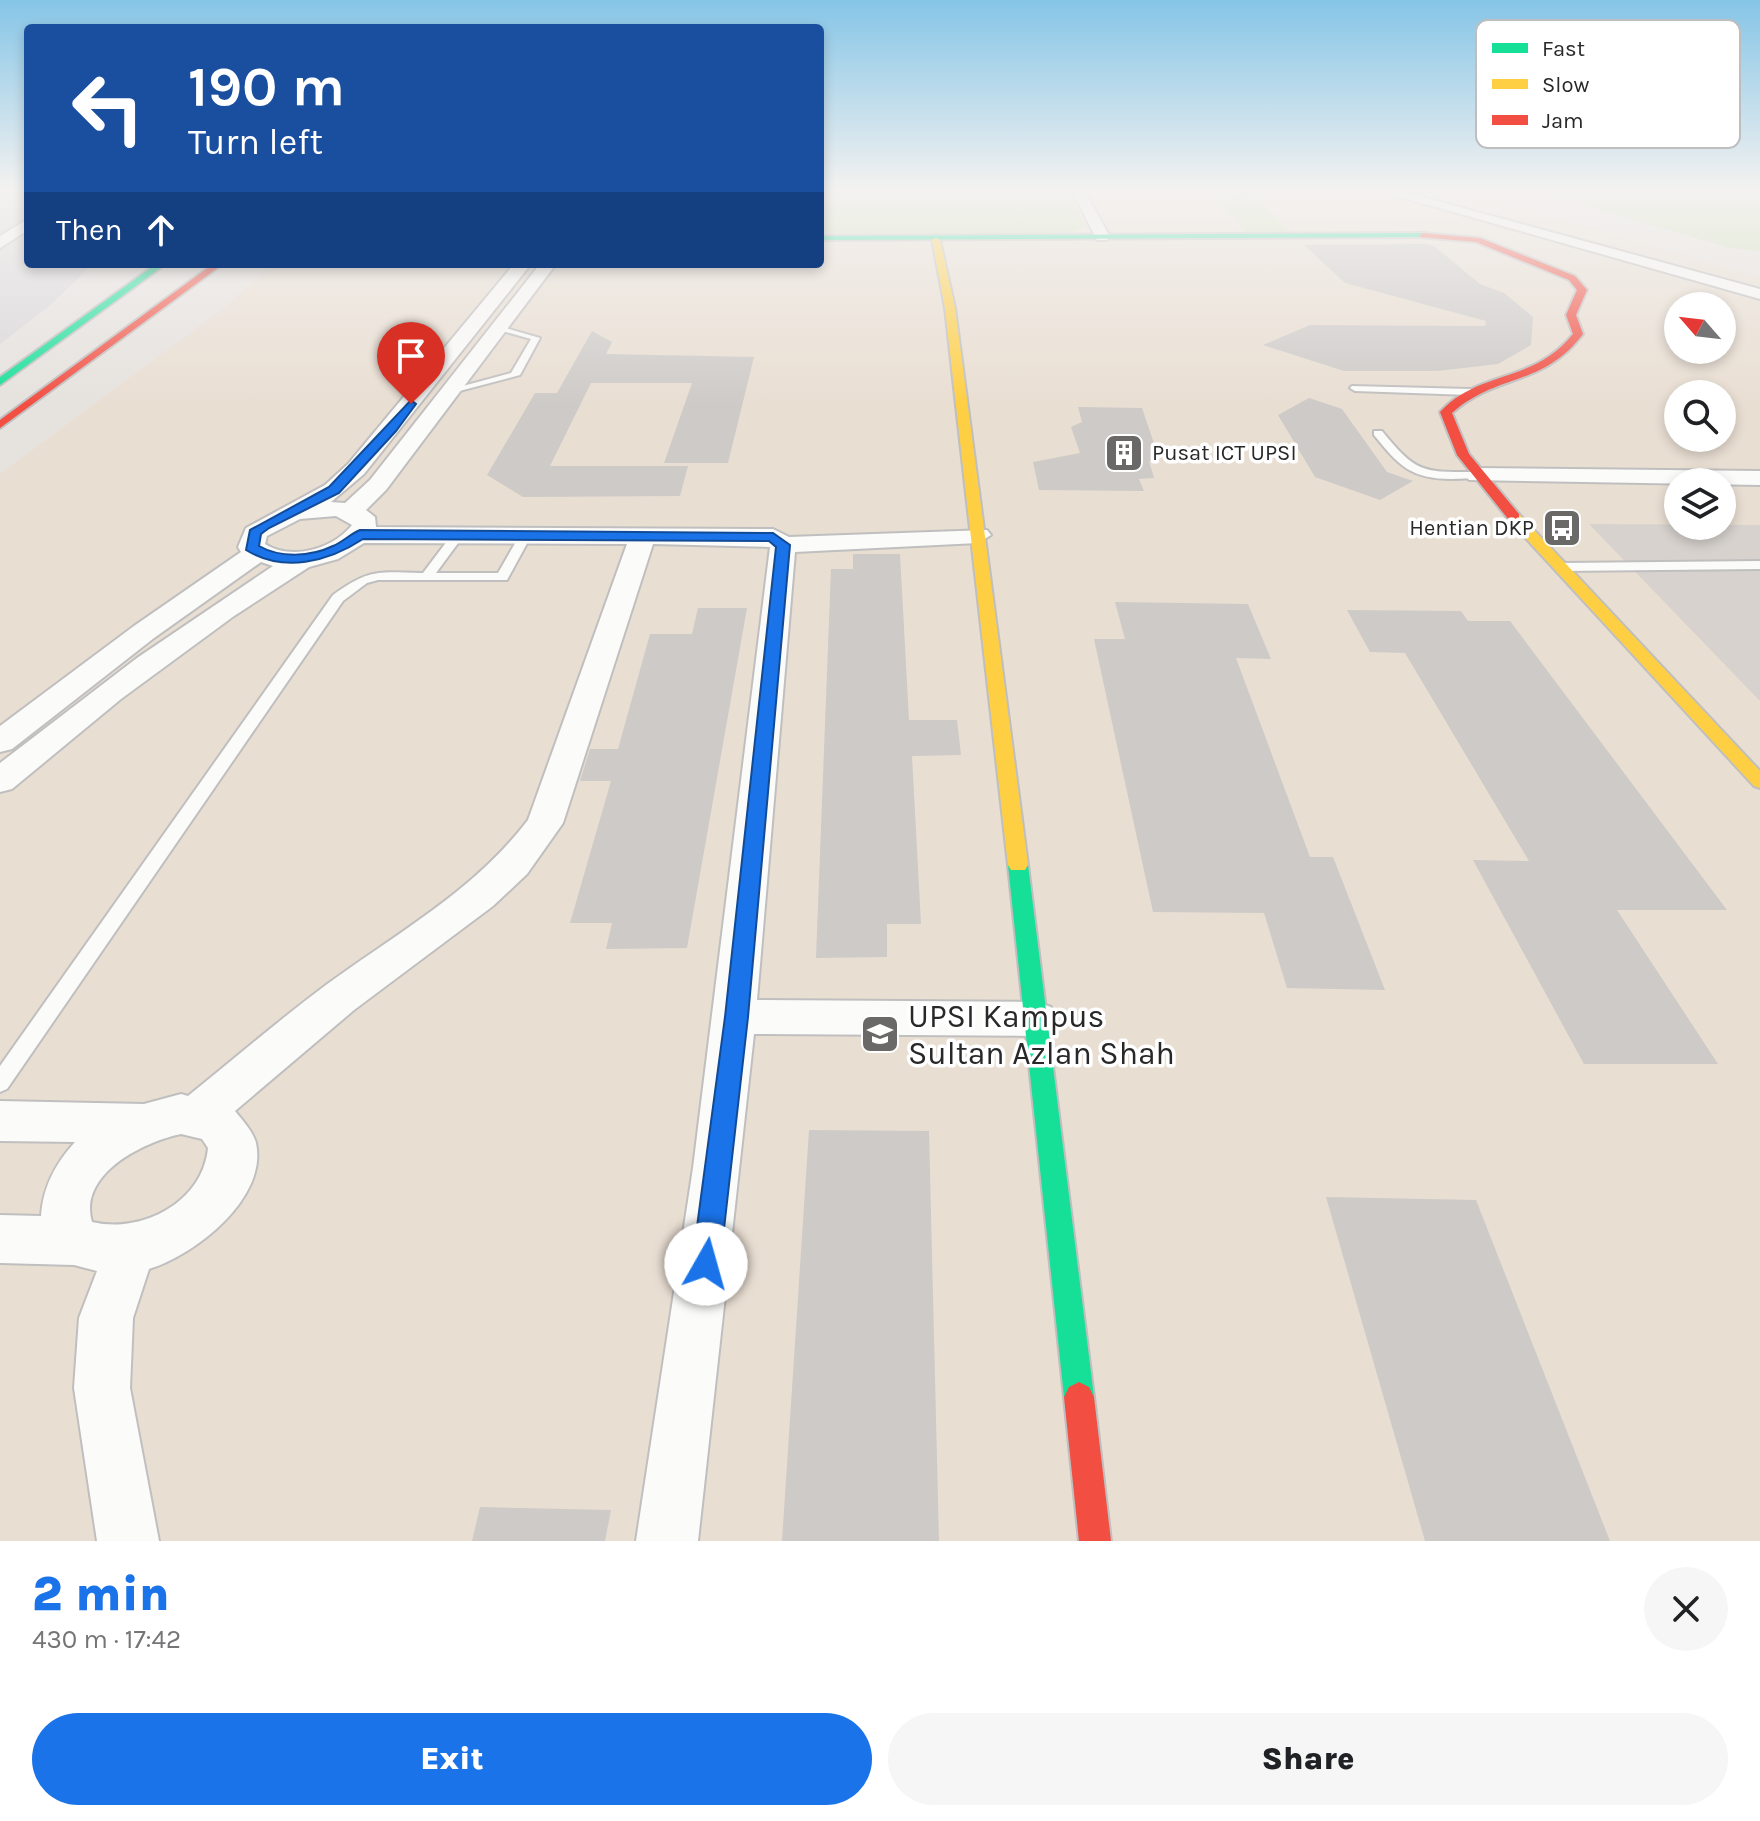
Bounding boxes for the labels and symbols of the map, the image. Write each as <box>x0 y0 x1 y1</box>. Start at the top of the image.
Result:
legend <box>1476 20 1740 148</box>
text: Fast <box>1542 36 1585 62</box>
text: Slow <box>1542 72 1589 98</box>
text: Jam <box>1542 108 1584 134</box>
north arrow <box>1664 292 1736 364</box>
pin <box>377 322 445 404</box>
building icon: Pusat ICT UPSI <box>1103 432 1145 474</box>
place label: Pusat ICT UPSI <box>1152 440 1297 466</box>
bus stop icon: Hentian DKP <box>1541 507 1583 549</box>
place label: Hentian DKP <box>1409 515 1534 541</box>
place label: UPSI Kampus Sultan Azlan Shah <box>908 998 1175 1072</box>
school or university icon: UPSI Kampus Sultan Azlan Shah <box>859 1013 901 1055</box>
position arrow <box>664 1222 748 1306</box>

